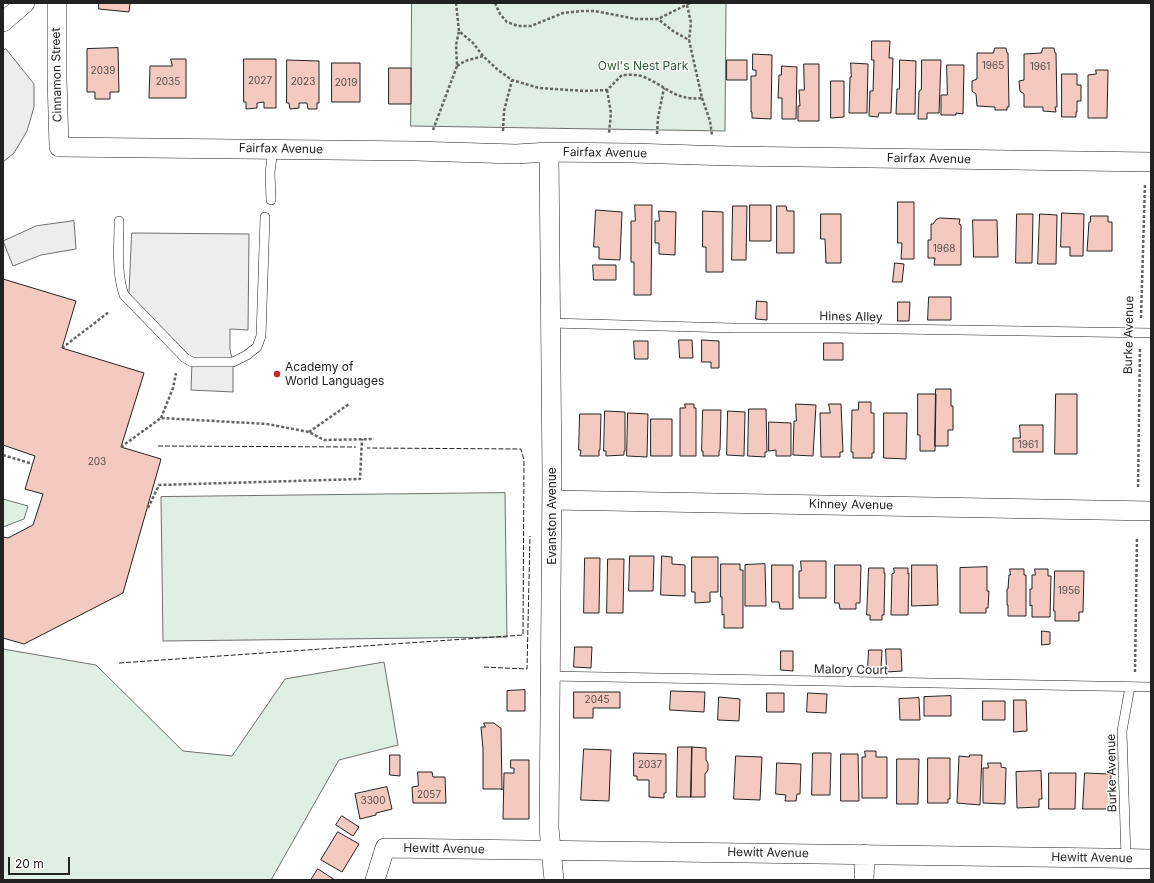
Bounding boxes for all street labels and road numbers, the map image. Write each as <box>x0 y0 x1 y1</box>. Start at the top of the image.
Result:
street label: Cinnamon Street <box>49 28 65 122</box>
street label: Fairfax Avenue <box>239 141 323 157</box>
street label: Fairfax Avenue <box>563 145 647 161</box>
street label: Fairfax Avenue <box>887 151 971 167</box>
street label: Burke Avenue <box>1121 296 1137 374</box>
street label: Hines Alley <box>819 309 883 325</box>
street label: Evanston Avenue <box>545 467 559 565</box>
street label: Kinney Avenue <box>809 497 893 513</box>
street label: Malory Court <box>814 662 888 678</box>
street label: Burke Avenue <box>1104 734 1120 812</box>
street label: Hewitt Avenue <box>403 841 485 857</box>
street label: Hewitt Avenue <box>727 845 809 861</box>
street label: Hewitt Avenue <box>1051 850 1133 866</box>

